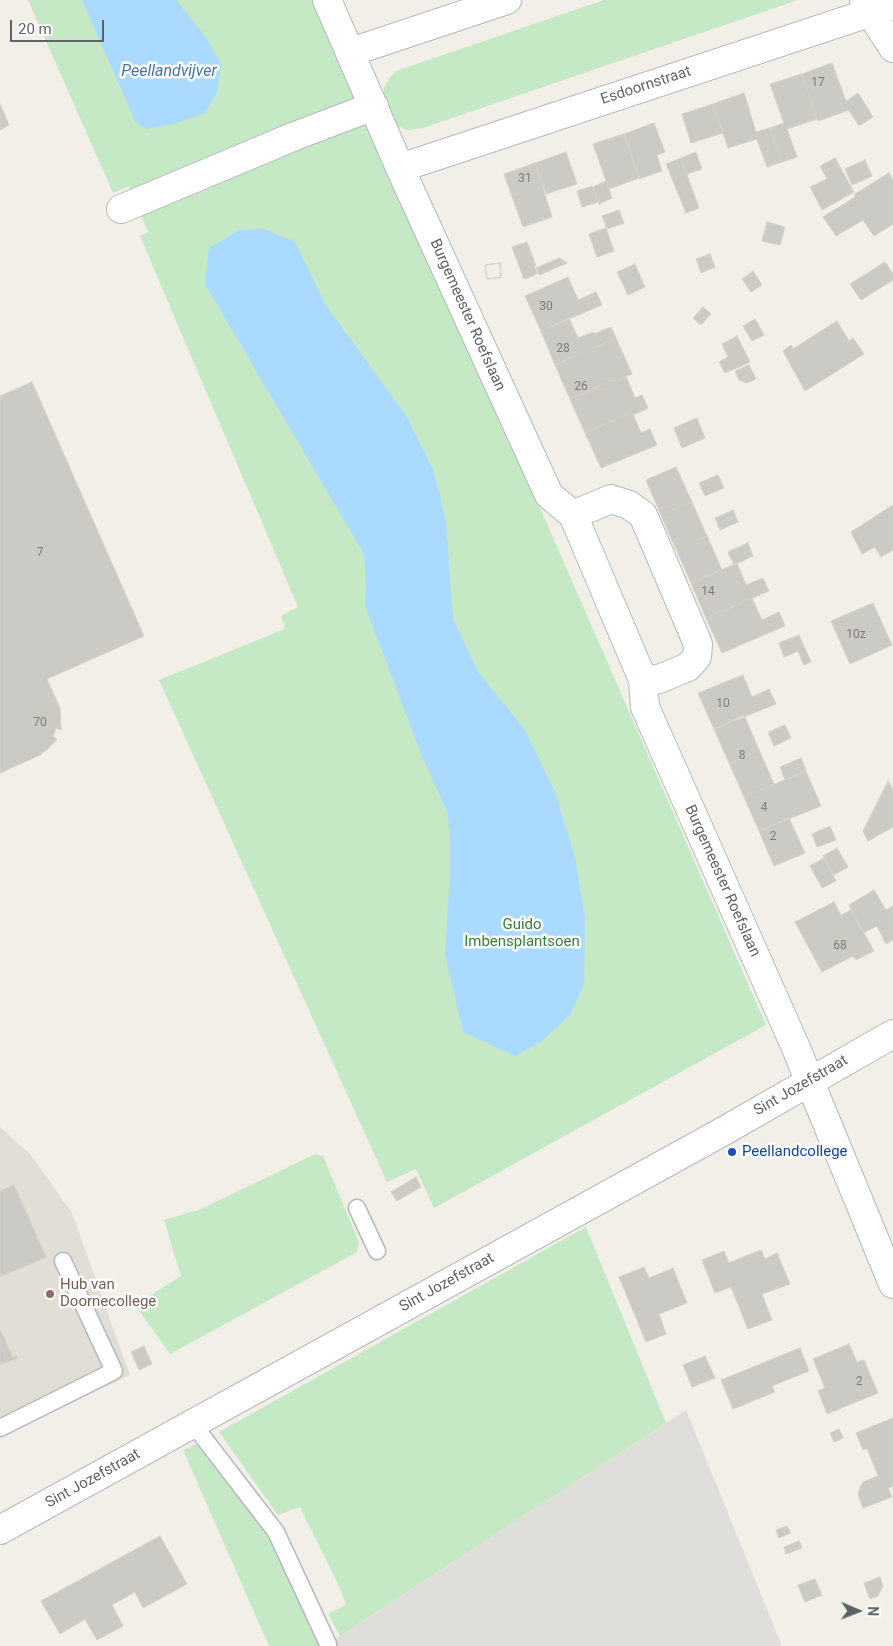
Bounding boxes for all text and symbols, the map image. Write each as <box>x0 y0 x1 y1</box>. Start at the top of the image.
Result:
scale bar <box>12 10 106 42</box>
text: 20 m <box>18 20 52 38</box>
water label: Peellandvijver <box>121 62 217 82</box>
street label: Esdoornstraat <box>599 63 693 109</box>
house number: 17 <box>811 76 825 90</box>
house number: 31 <box>518 172 532 186</box>
street label: Burgemeester Roefslaan <box>425 236 509 394</box>
house number: 30 <box>539 300 553 314</box>
house number: 28 <box>556 342 570 356</box>
house number: 26 <box>574 380 588 394</box>
house number: 7 <box>37 546 43 560</box>
house number: 14 <box>701 585 715 599</box>
house number: 10z <box>846 628 866 642</box>
house number: 10 <box>716 697 730 711</box>
house number: 70 <box>33 716 47 730</box>
house number: 8 <box>739 749 745 763</box>
house number: 4 <box>761 801 767 815</box>
street label: Burgemeester Roefslaan <box>680 802 764 960</box>
house number: 2 <box>770 830 776 844</box>
park label: Guido Imbensplantsoen <box>464 916 580 951</box>
house number: 68 <box>833 939 847 953</box>
street label: Sint Jozefstraat <box>751 1052 851 1120</box>
place label: Peellandcollege <box>742 1143 848 1161</box>
marker: Peellandcollege <box>726 1146 738 1158</box>
street label: Sint Jozefstraat <box>397 1250 497 1316</box>
place label: Hub van Doornecollege <box>60 1276 156 1311</box>
marker: Hub van Doornecollege <box>44 1288 56 1300</box>
house number: 2 <box>856 1375 862 1389</box>
street label: Sint Jozefstraat <box>43 1446 143 1512</box>
north arrow <box>833 1586 883 1636</box>
text: N <box>865 1606 881 1616</box>

